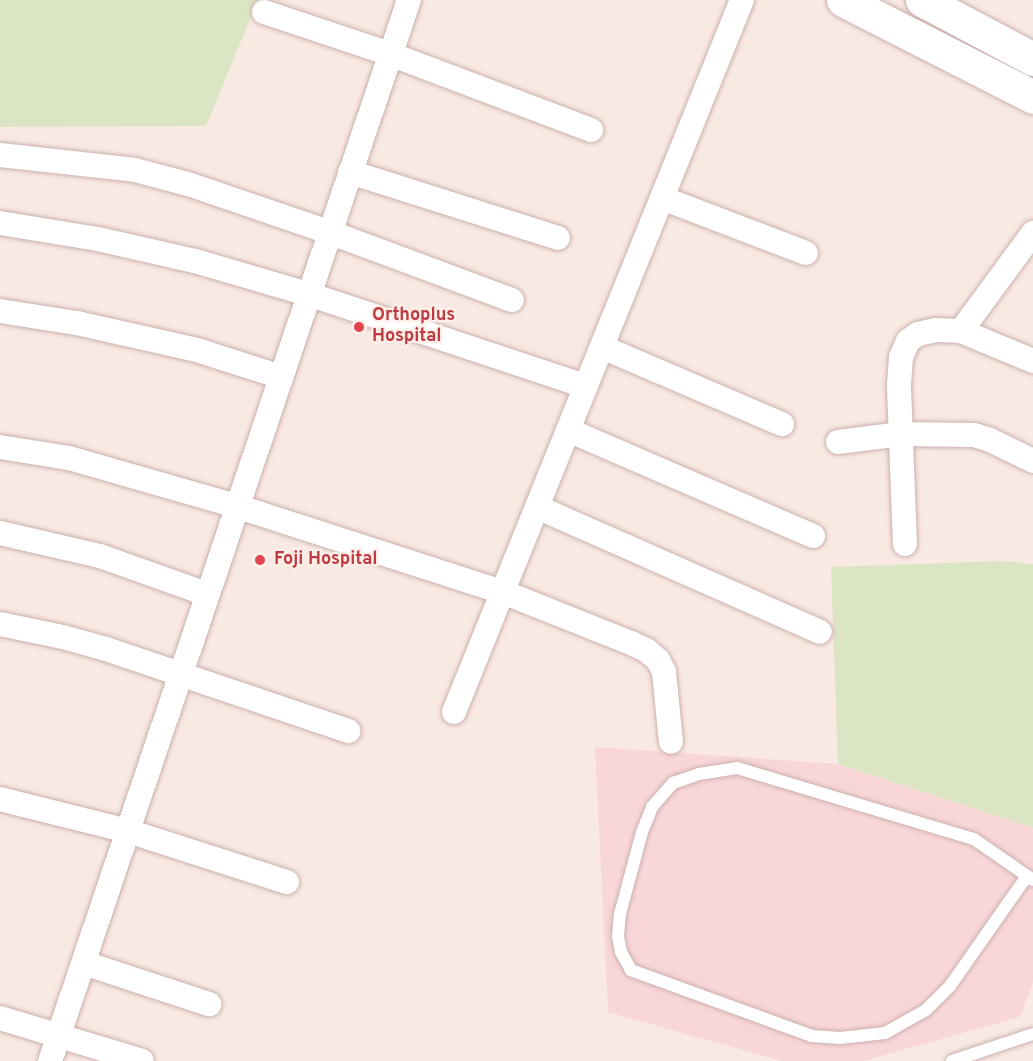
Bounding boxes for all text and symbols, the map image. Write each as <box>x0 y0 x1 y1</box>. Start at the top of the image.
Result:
place label: Orthoplus Hospital <box>372 306 455 348</box>
marker: Orthoplus Hospital <box>350 318 368 336</box>
place label: Foji Hospital <box>274 549 378 571</box>
marker: Foji Hospital <box>251 551 269 569</box>

